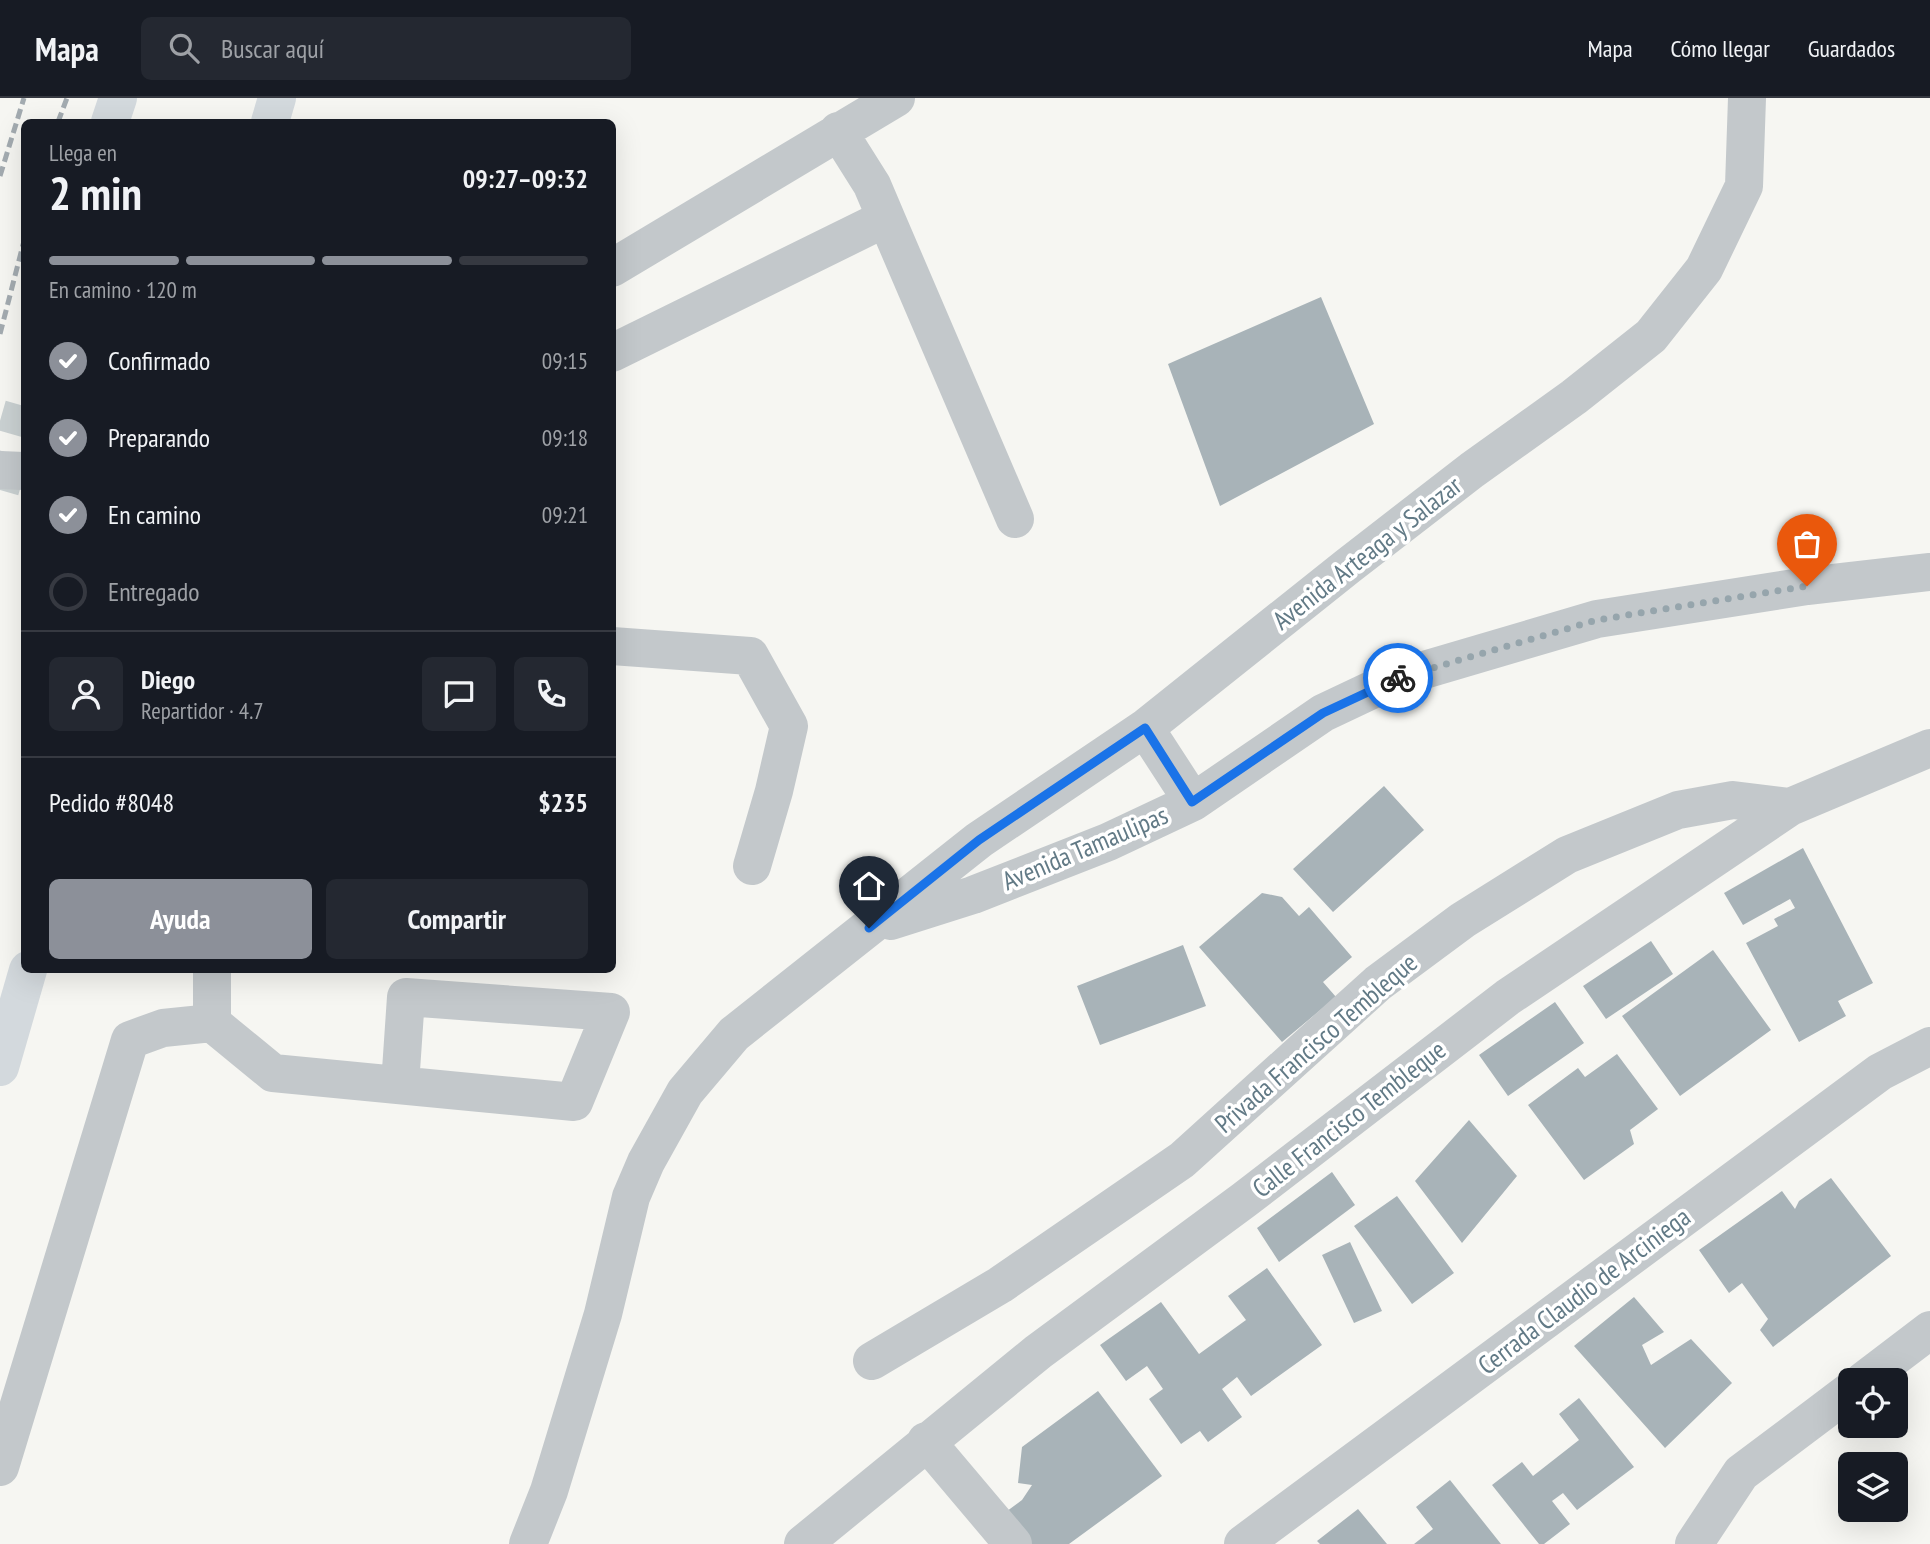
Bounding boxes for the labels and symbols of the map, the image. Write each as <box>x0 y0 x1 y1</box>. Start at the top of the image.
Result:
street label: Avenida Arteaga y Salazar <box>1266 469 1468 637</box>
pin <box>1777 514 1837 586</box>
courier <box>1363 643 1433 713</box>
street label: Avenida Tamaulipas <box>997 798 1172 897</box>
pin <box>839 856 899 928</box>
street label: Privada Francisco Tembleque <box>1208 946 1424 1140</box>
street label: Calle Francisco Tembleque <box>1245 1033 1452 1204</box>
street label: Cerrada Claudio de Arciniega <box>1471 1200 1696 1381</box>

